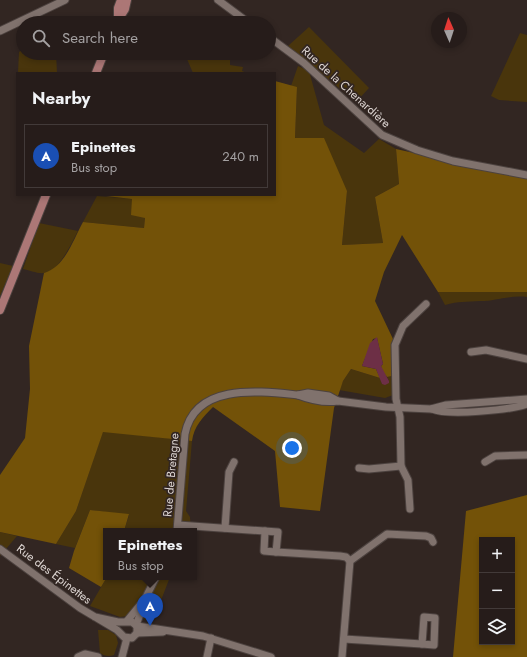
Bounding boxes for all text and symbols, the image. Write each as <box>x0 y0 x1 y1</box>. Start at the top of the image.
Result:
north arrow <box>431 12 467 48</box>
search box <box>16 16 276 60</box>
icon: search <box>30 27 52 49</box>
text: Search here <box>62 27 138 49</box>
street label: Rue de la Chenardière <box>297 42 395 132</box>
text: Nearby <box>32 86 90 110</box>
text: Epinettes <box>71 136 136 158</box>
text: A <box>41 147 51 166</box>
text: 240 m <box>222 147 259 166</box>
text: Bus stop <box>71 158 117 177</box>
street label: Rue de Bretagne <box>158 432 184 518</box>
your location <box>282 438 302 458</box>
popup <box>103 528 197 580</box>
text: Epinettes <box>118 534 182 556</box>
map controls <box>479 537 515 645</box>
button: + <box>479 537 515 573</box>
street label: Rue des Épinettes <box>13 540 96 608</box>
text: Bus stop <box>118 556 164 575</box>
button: − <box>479 573 515 609</box>
pin: A <box>137 593 163 626</box>
button: layers <box>479 609 515 645</box>

